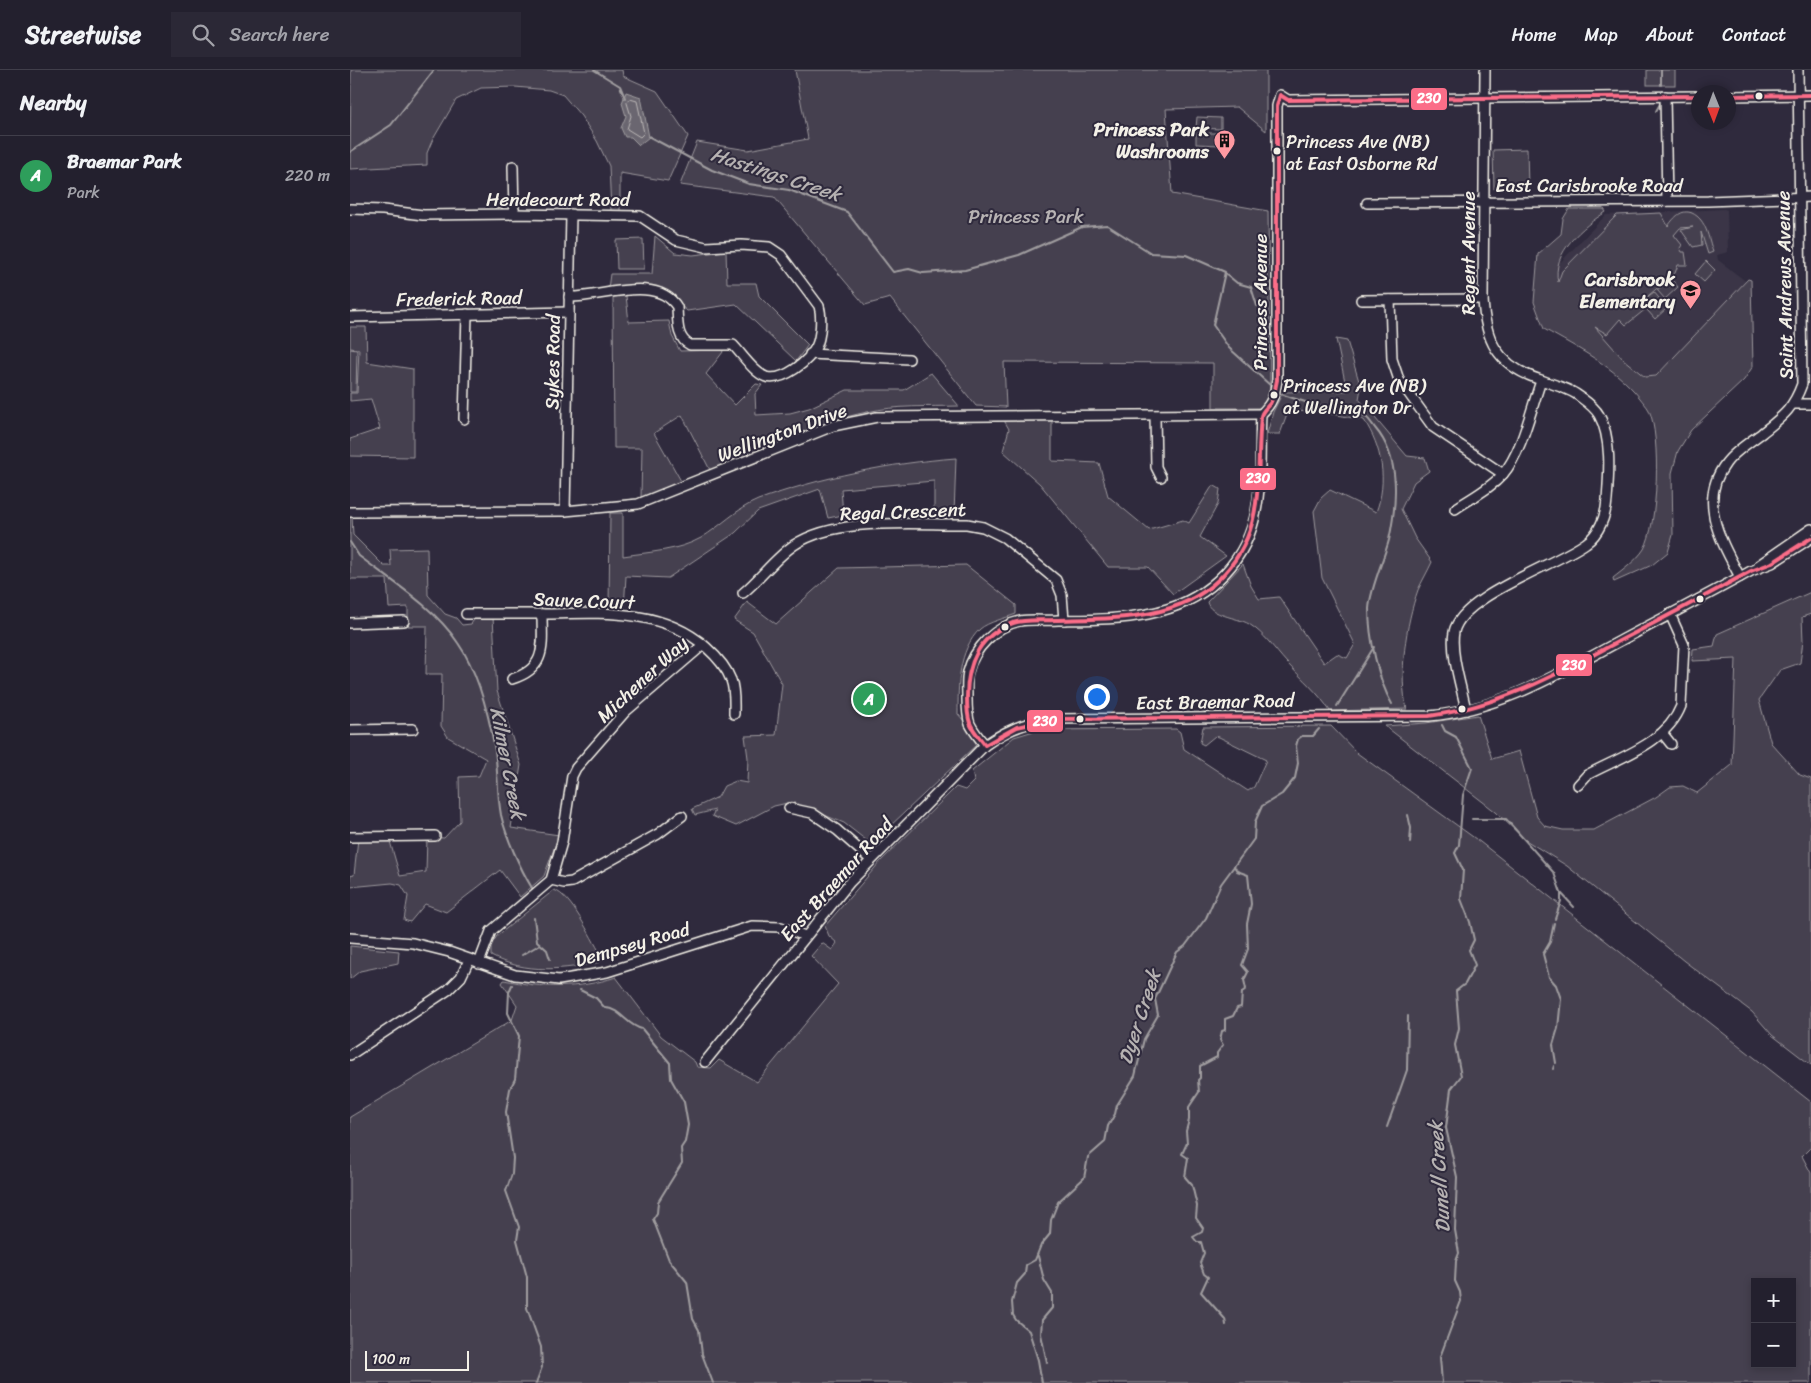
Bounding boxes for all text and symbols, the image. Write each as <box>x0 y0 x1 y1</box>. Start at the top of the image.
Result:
search box <box>171 12 521 57</box>
text: Streetwise <box>25 14 141 56</box>
text: Search here <box>229 18 329 51</box>
text: Home <box>1512 19 1557 51</box>
text: Map <box>1585 19 1618 51</box>
text: About <box>1646 19 1694 51</box>
text: Contact <box>1722 19 1786 51</box>
icon: search <box>189 21 217 49</box>
text: Nearby <box>20 84 86 122</box>
north arrow <box>1691 85 1736 130</box>
text: 230 <box>1416 86 1441 111</box>
line badge: 230 <box>1410 87 1448 111</box>
unlabelled marker <box>1754 91 1764 101</box>
place label: Princess Park Washrooms <box>1094 113 1210 168</box>
place label: Princess Ave (NB) at East Osborne Rd <box>1286 126 1438 180</box>
building icon: Princess Park Washrooms <box>1213 128 1237 159</box>
water label: Hastings Creek <box>706 137 848 213</box>
text: Braemar Park <box>67 145 182 178</box>
marker: Princess Ave (NB) at East Osborne Rd <box>1272 146 1282 156</box>
text: A <box>31 161 41 190</box>
text: 220 m <box>285 161 330 190</box>
street label: East Carisbrooke Road <box>1495 169 1684 202</box>
text: Park <box>67 178 100 207</box>
street label: Hendecourt Road <box>486 183 632 216</box>
street label: Saint Andrews Avenue <box>1766 190 1803 380</box>
street label: Regent Avenue <box>1452 191 1485 315</box>
park label: Princess Park <box>968 200 1085 233</box>
street label: Princess Avenue <box>1244 233 1277 371</box>
place label: Carisbrook Elementary <box>1579 263 1676 318</box>
school or university icon: Carisbrook Elementary <box>1679 278 1703 309</box>
street label: Frederick Road <box>396 281 524 316</box>
street label: Sykes Road <box>535 312 570 410</box>
place label: Princess Ave (NB) at Wellington Dr <box>1283 370 1427 424</box>
marker: Princess Ave (NB) at Wellington Dr <box>1269 390 1279 400</box>
street label: Wellington Drive <box>712 394 852 471</box>
text: 230 <box>1245 466 1270 491</box>
line badge: 230 <box>1239 467 1277 491</box>
street label: Regal Crescent <box>839 493 967 530</box>
street label: Sauve Court <box>533 582 637 619</box>
unlabelled marker <box>1695 594 1705 604</box>
unlabelled marker <box>1000 622 1010 632</box>
street label: Michener Way <box>589 628 696 731</box>
line badge: 230 <box>1555 653 1593 677</box>
text: 230 <box>1561 653 1586 678</box>
pin: A <box>853 680 885 718</box>
your location <box>1084 684 1110 710</box>
street label: East Braemar Road <box>1136 684 1296 719</box>
water label: Kilmer Creek <box>479 704 536 825</box>
unlabelled marker <box>1457 704 1467 714</box>
line badge: 230 <box>1026 709 1064 733</box>
text: 230 <box>1032 709 1057 734</box>
unlabelled marker <box>1075 714 1085 724</box>
street label: East Braemar Road <box>771 808 903 949</box>
street label: Dempsey Road <box>571 912 695 977</box>
water label: Dyer Creek <box>1108 963 1172 1069</box>
water label: Dunell Creek <box>1418 1118 1461 1234</box>
map controls <box>1751 1278 1796 1368</box>
button: + <box>1751 1278 1796 1323</box>
button: − <box>1751 1323 1796 1368</box>
text: 100 m <box>372 1347 410 1372</box>
scale bar <box>365 1348 469 1371</box>

